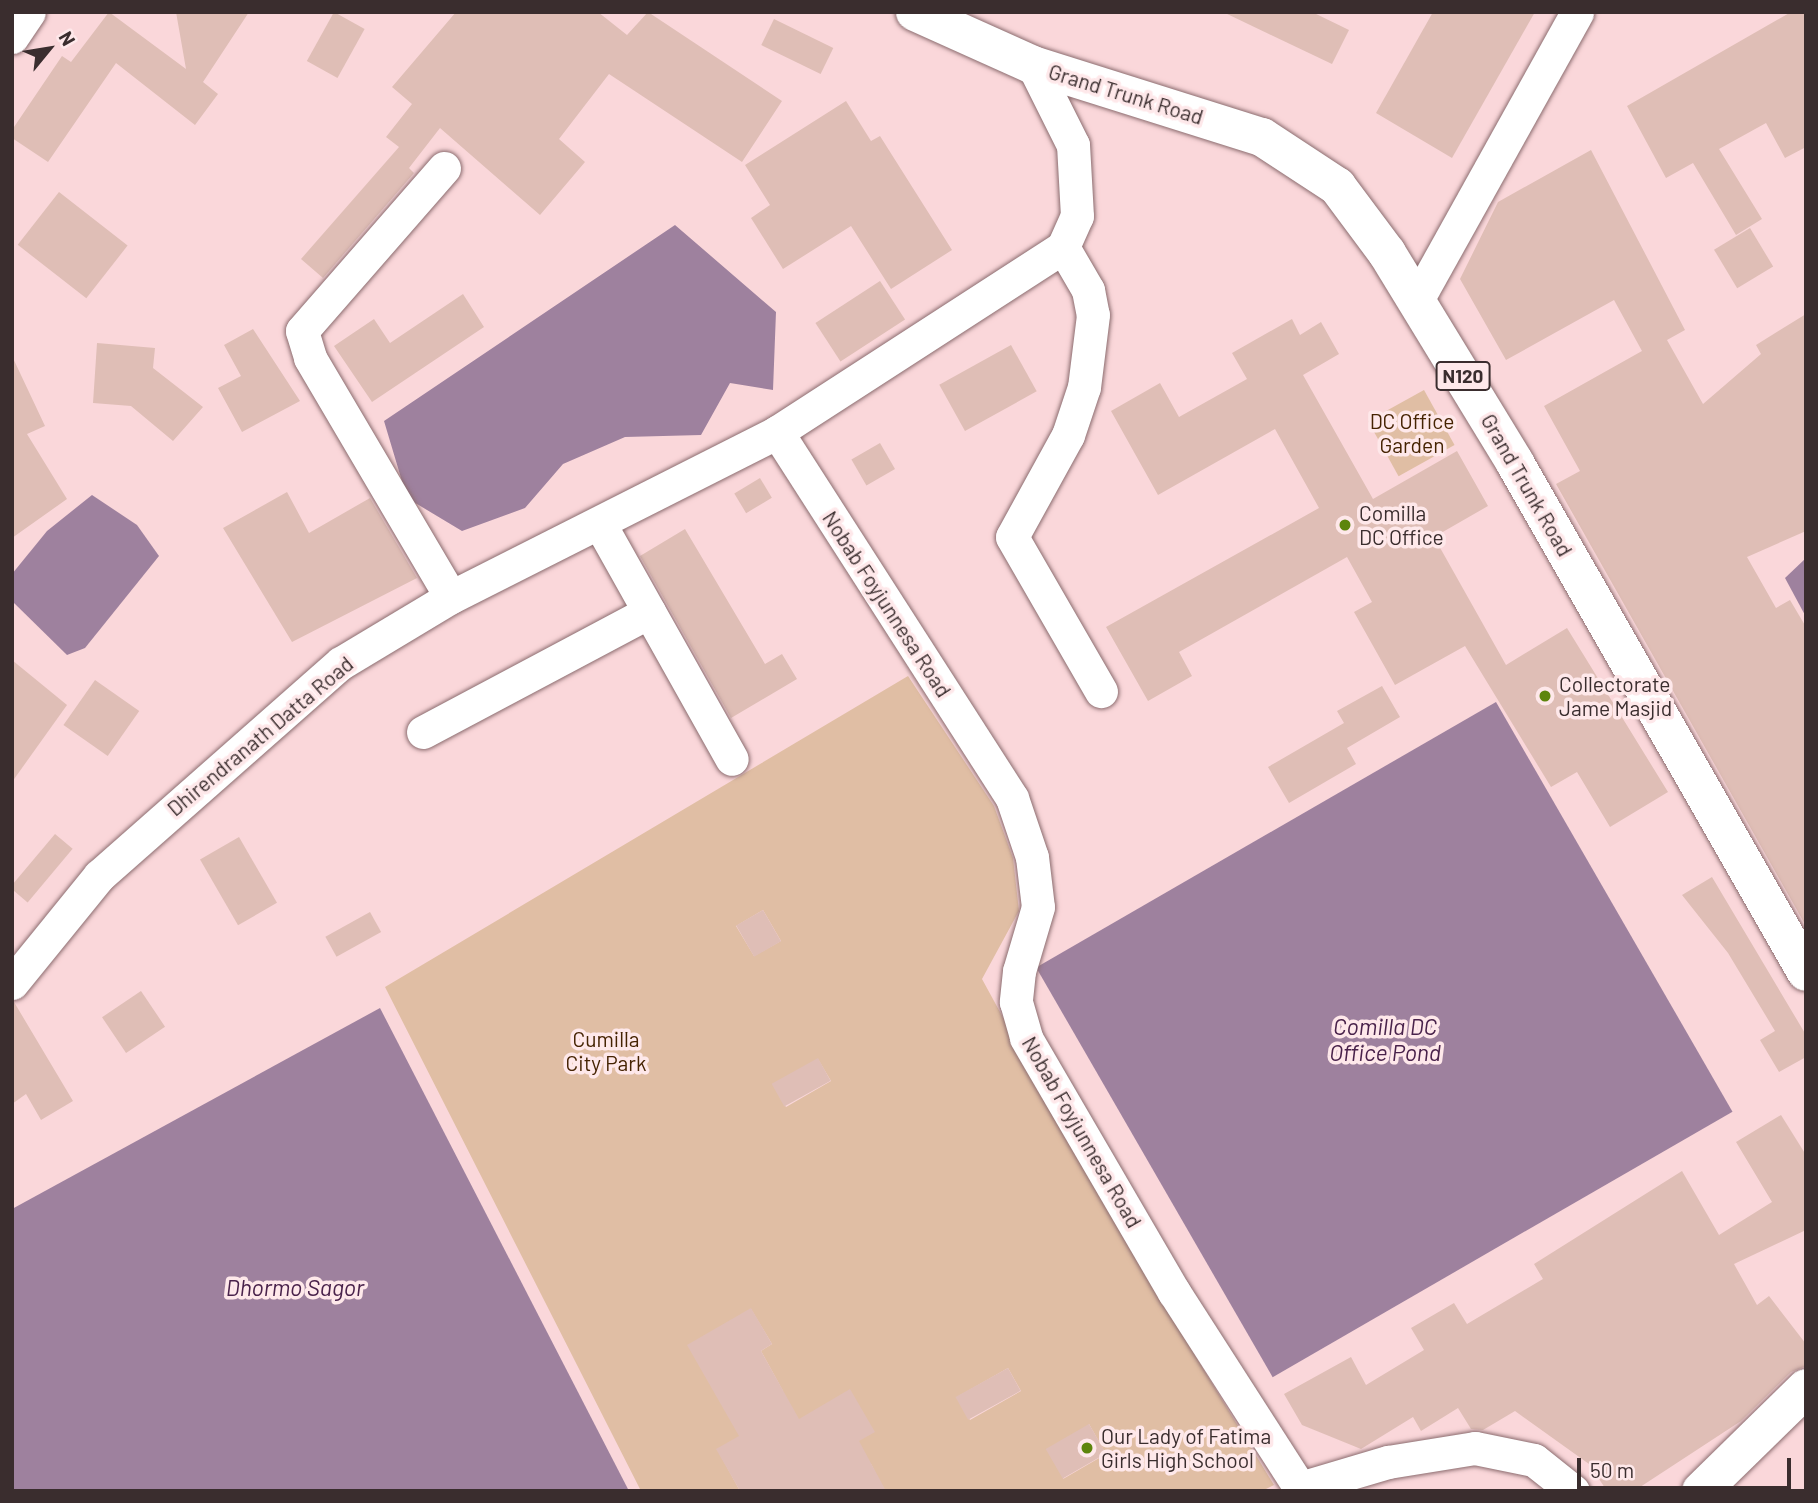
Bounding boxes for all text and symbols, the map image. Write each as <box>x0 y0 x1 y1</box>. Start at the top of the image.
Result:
north arrow <box>14 14 84 84</box>
text: N <box>54 27 81 49</box>
street label: Grand Trunk Road <box>1046 59 1206 129</box>
road number: N120 <box>1435 360 1491 392</box>
park label: DC Office Garden <box>1370 408 1454 458</box>
street label: Grand Trunk Road <box>1476 409 1578 561</box>
place label: Comilla DC Office <box>1359 500 1444 550</box>
street label: Nobab Foyjunnesa Road <box>817 506 957 702</box>
marker: Comilla DC Office <box>1337 517 1353 533</box>
street label: Dhirendranath Datta Road <box>162 651 358 821</box>
place label: Collectorate Jame Masjid <box>1559 671 1672 721</box>
marker: Collectorate Jame Masjid <box>1537 688 1553 704</box>
water label: Comilla DC Office Pond <box>1329 1012 1441 1066</box>
park label: Cumilla City Park <box>566 1026 646 1076</box>
street label: Nobab Foyjunnesa Road <box>1017 1032 1147 1232</box>
water label: Dhormo Sagor <box>226 1273 364 1301</box>
place label: Our Lady of Fatima Girls High School <box>1101 1423 1271 1473</box>
marker: Our Lady of Fatima Girls High School <box>1079 1440 1095 1456</box>
scale bar <box>1580 1444 1794 1488</box>
text: 50 m <box>1590 1457 1634 1482</box>

